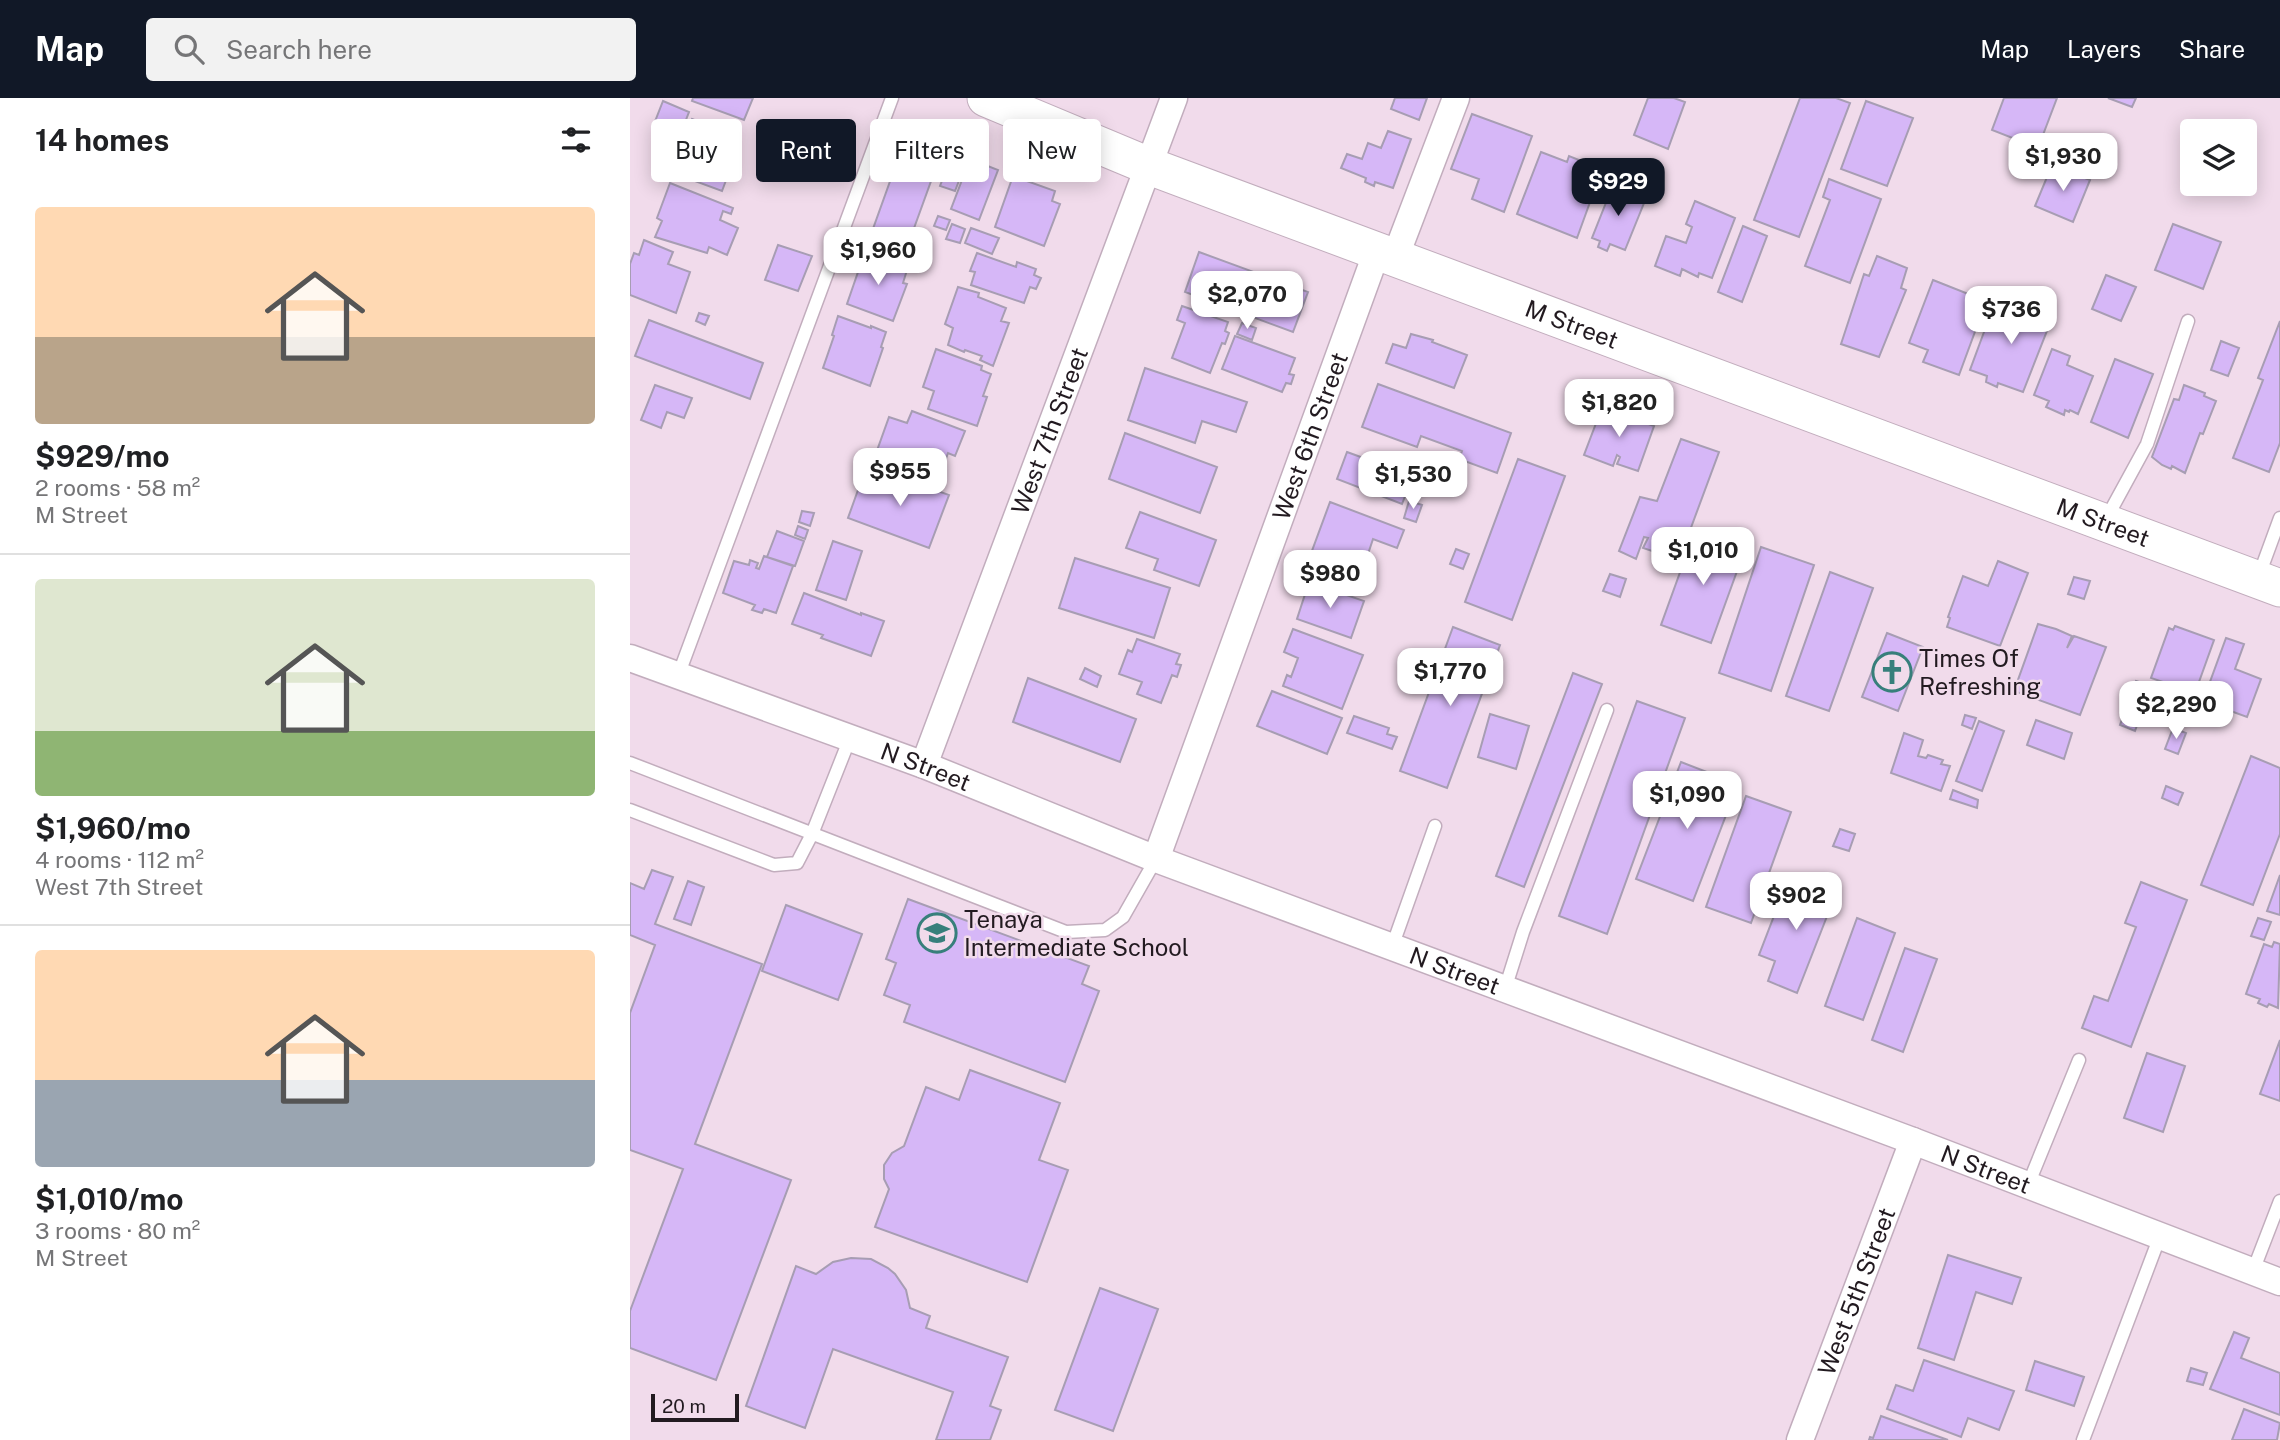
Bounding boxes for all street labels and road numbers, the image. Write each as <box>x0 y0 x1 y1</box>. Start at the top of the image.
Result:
street label: M Street <box>1521 294 1622 354</box>
street label: West 7th Street <box>1005 343 1093 518</box>
street label: West 6th Street <box>1266 348 1353 524</box>
street label: M Street <box>2053 492 2154 552</box>
street label: N Street <box>877 736 975 796</box>
street label: N Street <box>1406 941 1504 1000</box>
street label: N Street <box>1937 1139 2035 1199</box>
street label: West 5th Street <box>1812 1204 1901 1379</box>

